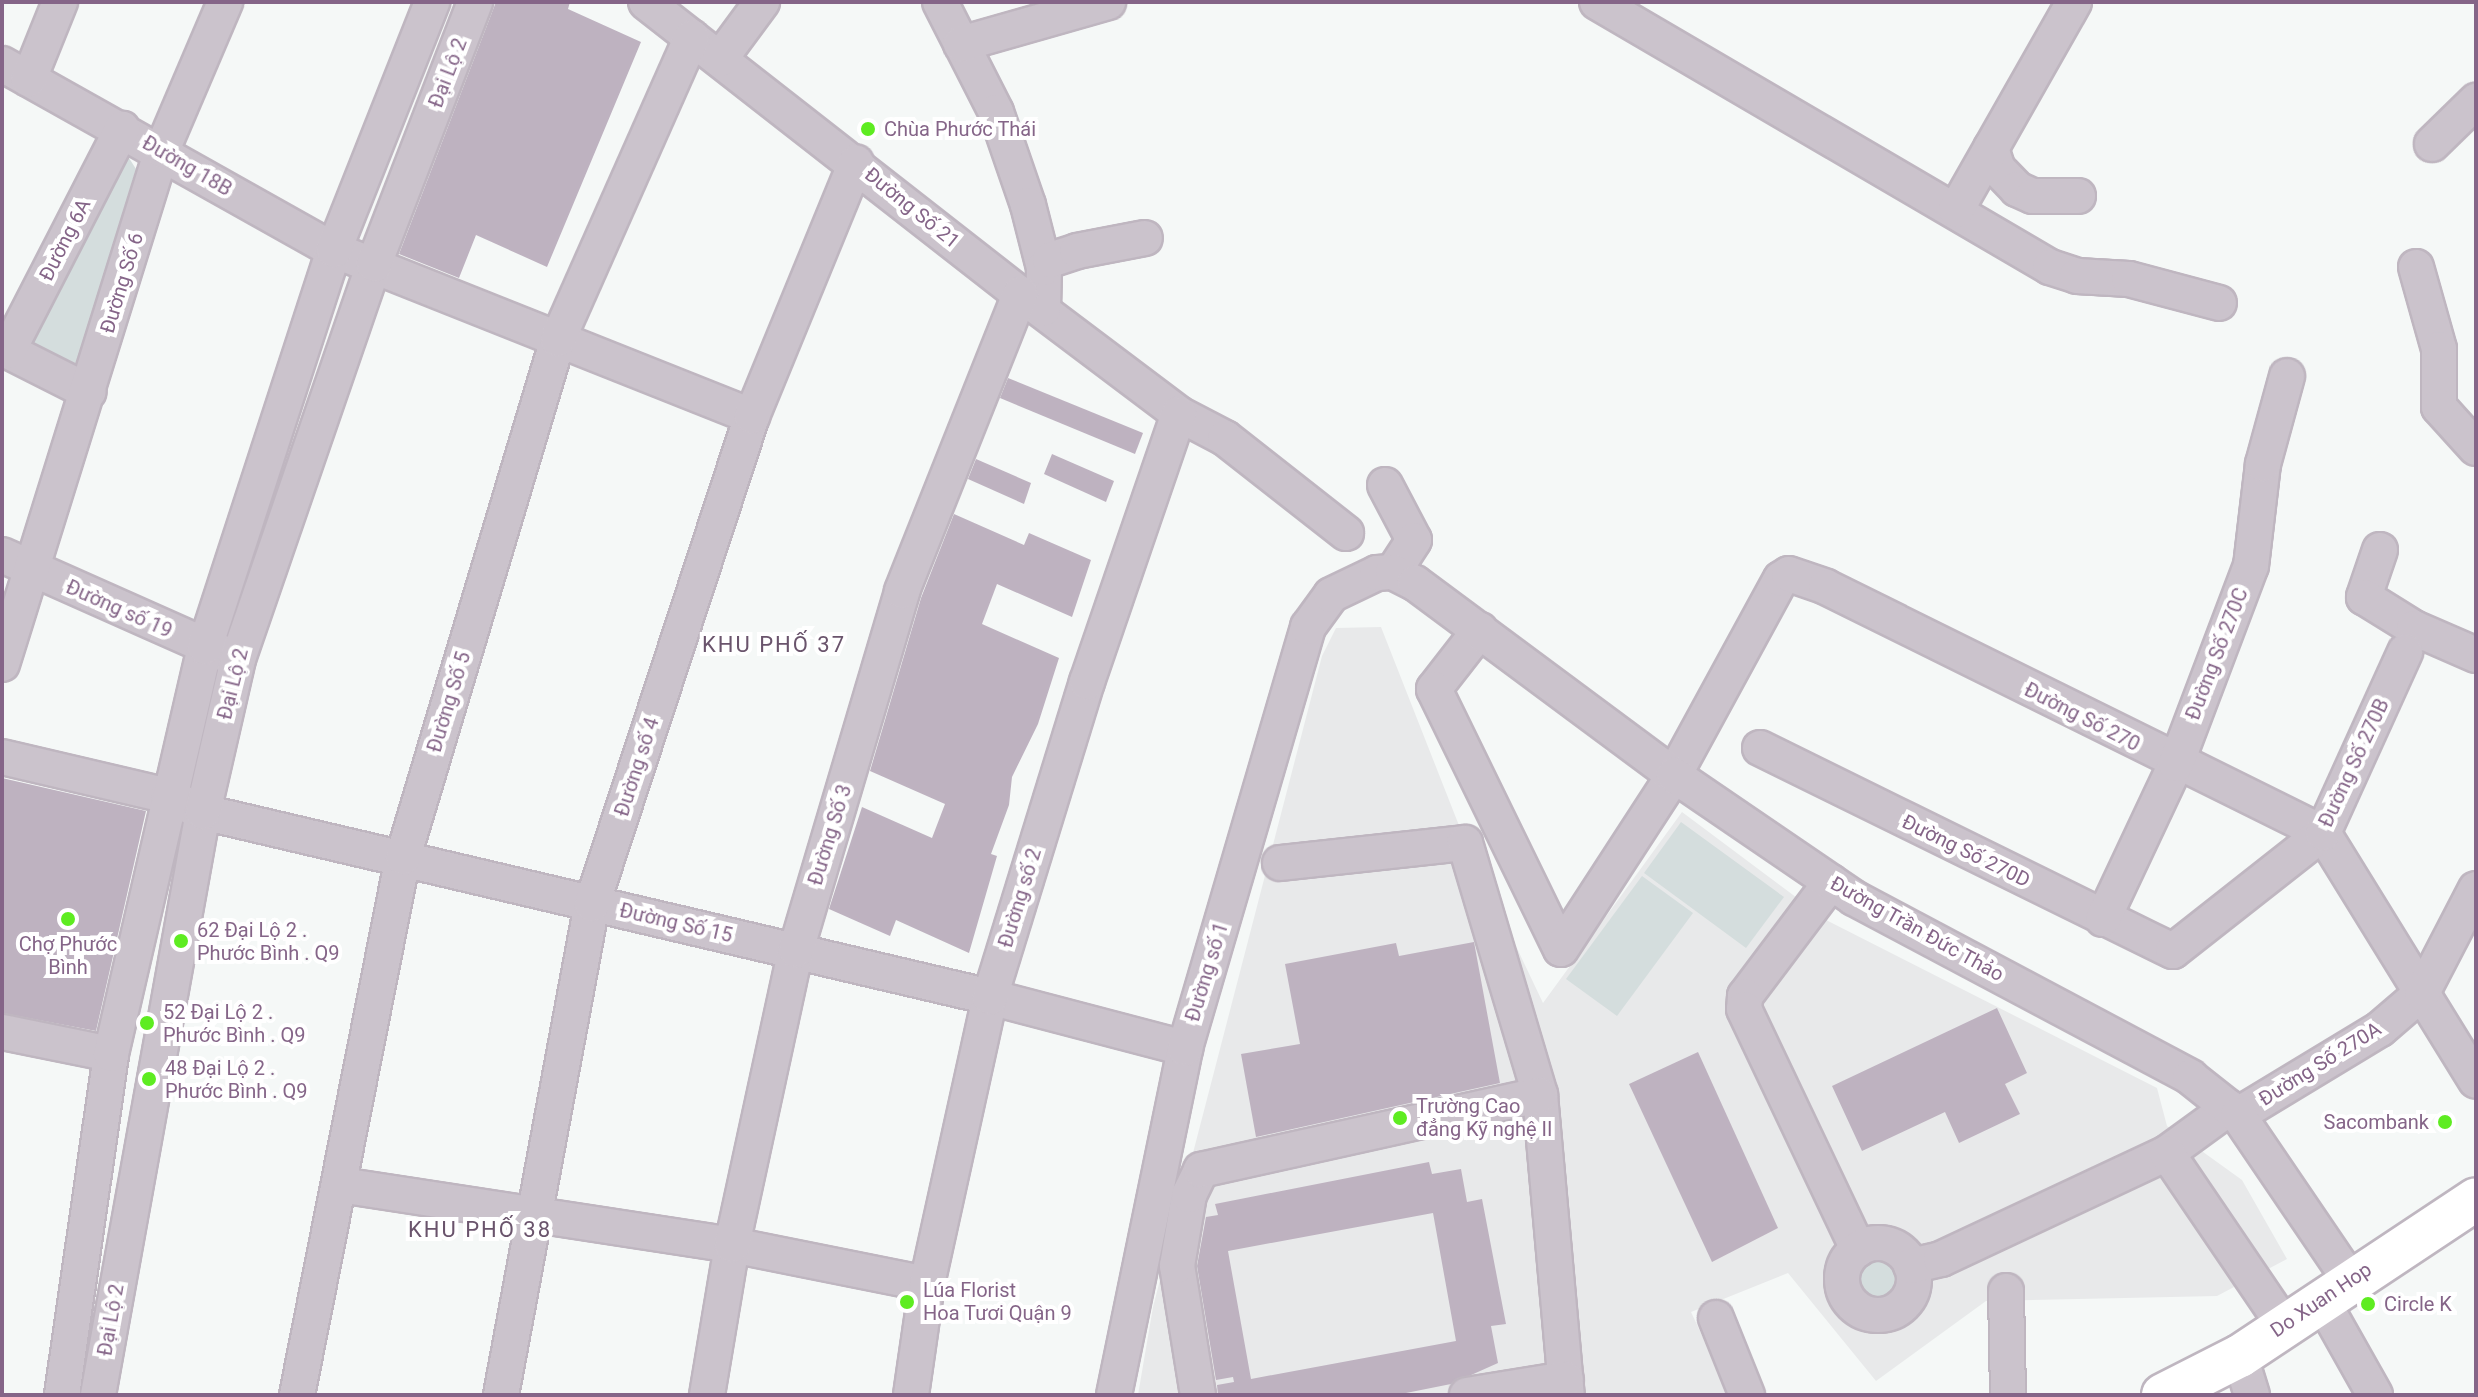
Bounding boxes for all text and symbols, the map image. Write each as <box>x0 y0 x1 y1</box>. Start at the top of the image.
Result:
street label: Đại Lộ 2 <box>424 35 472 111</box>
place label: Chùa Phước Thái <box>884 117 1036 141</box>
marker: Chùa Phước Thái <box>859 120 877 138</box>
street label: Đường 18B <box>138 131 236 201</box>
street label: Đường Số 21 <box>860 162 964 254</box>
street label: Đường 6A <box>34 195 96 285</box>
street label: Đường Số 6 <box>95 230 149 336</box>
street label: Đường số 19 <box>62 575 176 643</box>
street label: Đường Số 270C <box>2181 585 2253 723</box>
district label: KHU PHỐ 37 <box>702 632 846 658</box>
street label: Đại Lộ 2 <box>213 646 253 722</box>
street label: Đường Số 5 <box>422 649 476 755</box>
street label: Đường Số 270 <box>2020 678 2144 756</box>
street label: Đường Số 270B <box>2314 695 2394 831</box>
street label: Đường số 4 <box>610 715 664 819</box>
street label: Đường Số 3 <box>803 782 857 888</box>
street label: Đường Số 270D <box>1898 810 2034 892</box>
street label: Đường số 2 <box>994 846 1046 950</box>
street label: Đường Trần Đức Thảo <box>1826 871 2008 987</box>
street label: Đường Số 15 <box>617 898 735 948</box>
marker: Chợ Phước Bình <box>59 910 77 928</box>
place label: 62 Đại Lộ 2 . Phước Bình . Q9 <box>197 918 340 965</box>
street label: Đường số 1 <box>1181 920 1233 1024</box>
place label: Chợ Phước Bình <box>19 932 117 979</box>
marker: 62 Đại Lộ 2 . Phước Bình . Q9 <box>172 932 190 950</box>
place label: 52 Đại Lộ 2 . Phước Bình . Q9 <box>163 1000 306 1047</box>
marker: 52 Đại Lộ 2 . Phước Bình . Q9 <box>138 1014 156 1032</box>
street label: Đường Số 270A <box>2255 1017 2385 1111</box>
place label: 48 Đại Lộ 2 . Phước Bình . Q9 <box>165 1056 308 1103</box>
marker: 48 Đại Lộ 2 . Phước Bình . Q9 <box>140 1070 158 1088</box>
place label: Trường Cao đẳng Kỹ nghệ II <box>1416 1094 1552 1141</box>
marker: Trường Cao đẳng Kỹ nghệ II <box>1391 1109 1409 1127</box>
place label: Sacombank <box>2324 1110 2429 1134</box>
marker: Sacombank <box>2436 1113 2454 1131</box>
district label: KHU PHỐ 38 <box>408 1217 552 1243</box>
street label: Do Xuan Hop <box>2266 1257 2376 1343</box>
place label: Lúa Florist Hoa Tươi Quận 9 <box>923 1278 1072 1325</box>
street label: Đại Lộ 2 <box>93 1282 129 1358</box>
place label: Circle K <box>2384 1292 2452 1316</box>
marker: Lúa Florist Hoa Tươi Quận 9 <box>898 1293 916 1311</box>
marker: Circle K <box>2359 1295 2377 1313</box>

